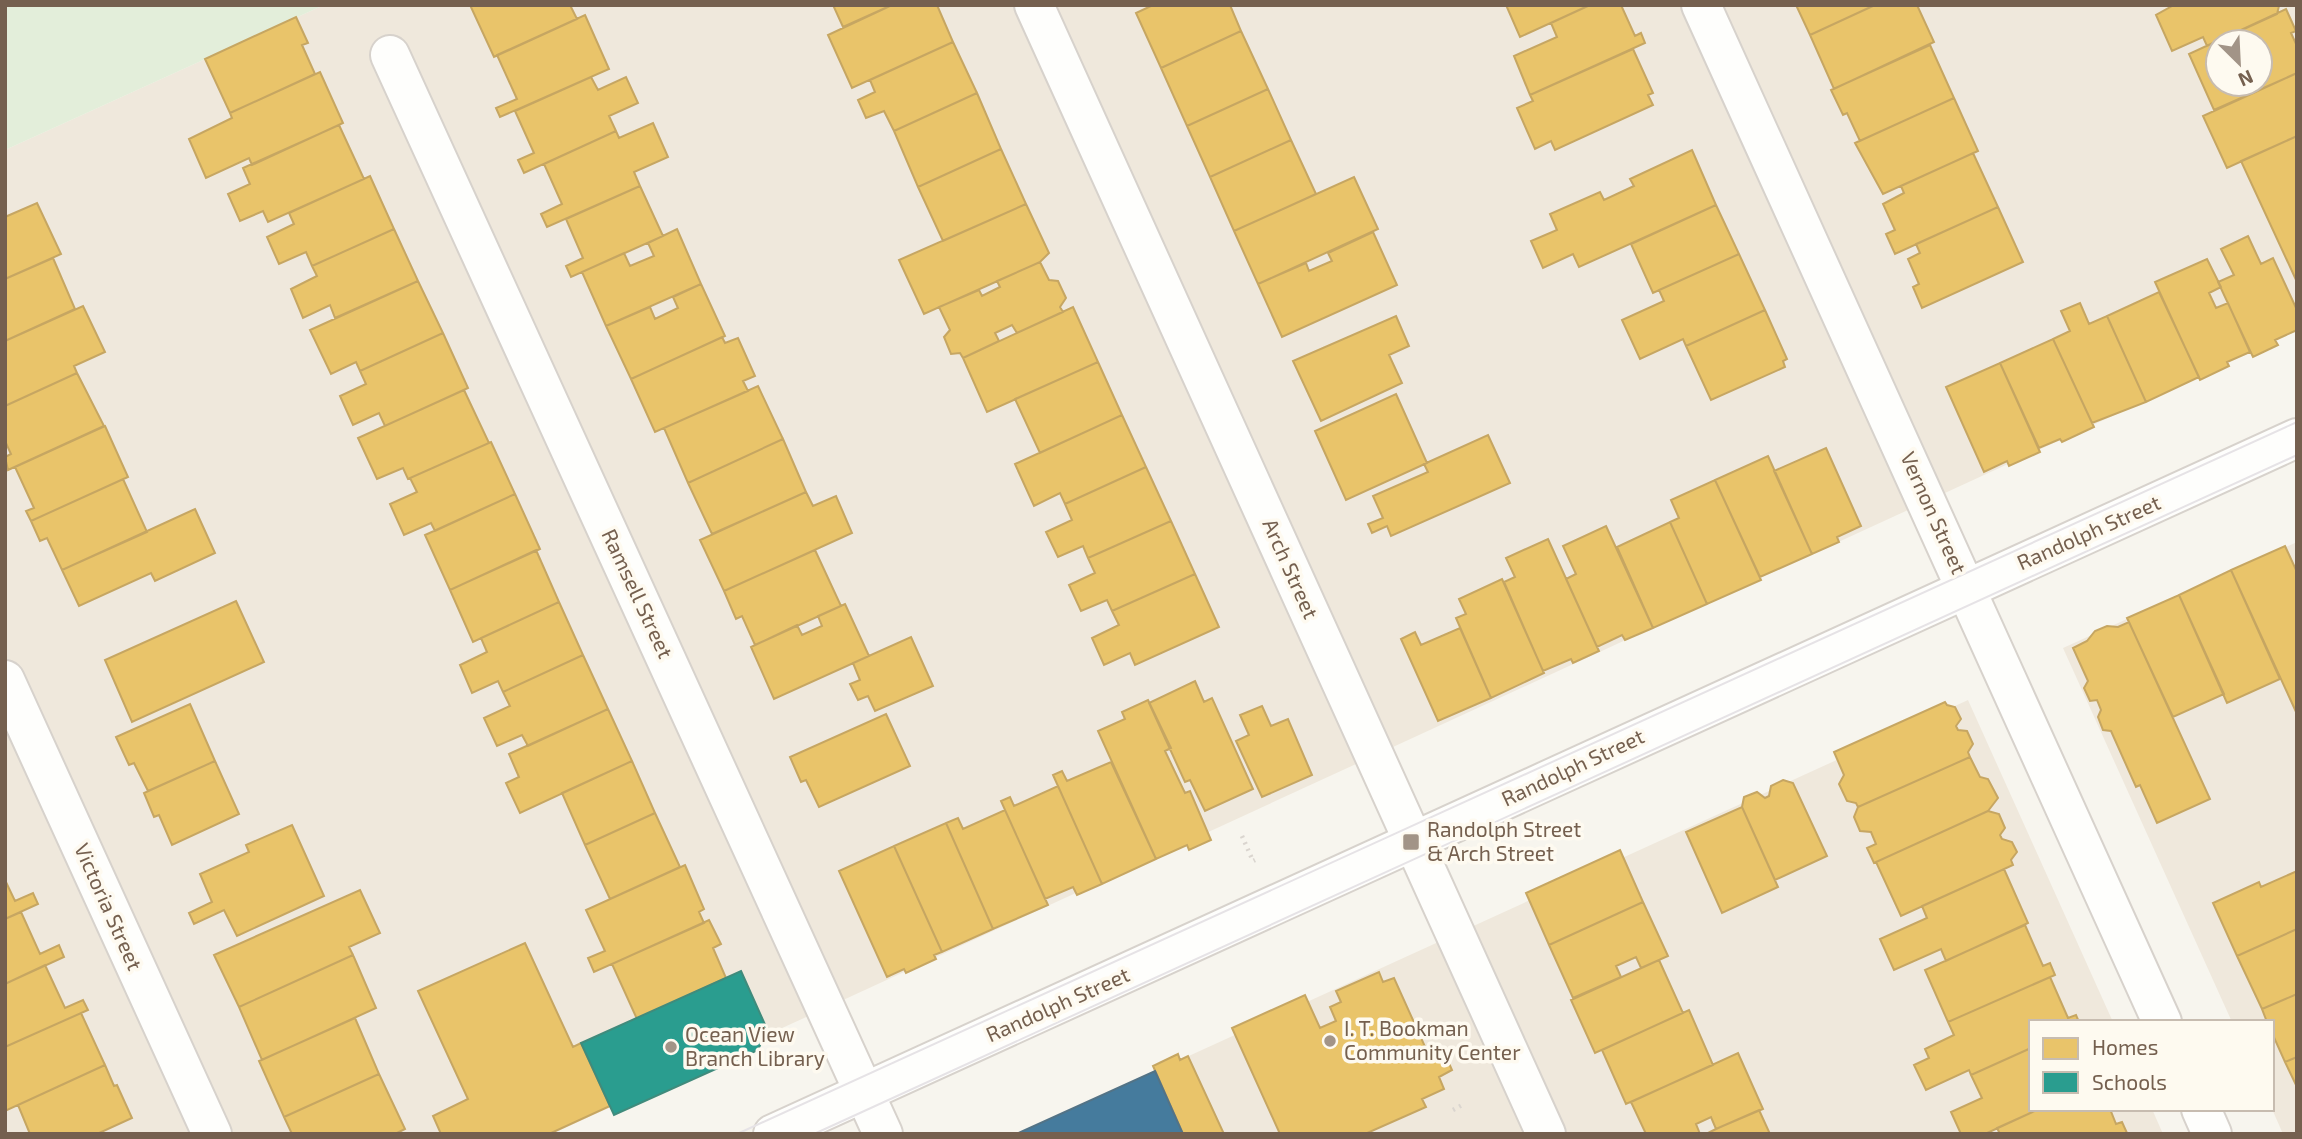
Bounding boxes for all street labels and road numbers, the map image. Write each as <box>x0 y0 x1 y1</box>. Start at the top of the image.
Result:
street label: Vernon Street <box>1896 447 1972 577</box>
street label: Randolph Street <box>2013 489 2164 574</box>
street label: Arch Street <box>1258 515 1324 622</box>
street label: Ramsell Street <box>597 525 679 662</box>
street label: Randolph Street <box>1497 723 1648 811</box>
street label: Victoria Street <box>70 839 149 974</box>
street label: Randolph Street <box>982 961 1133 1046</box>

